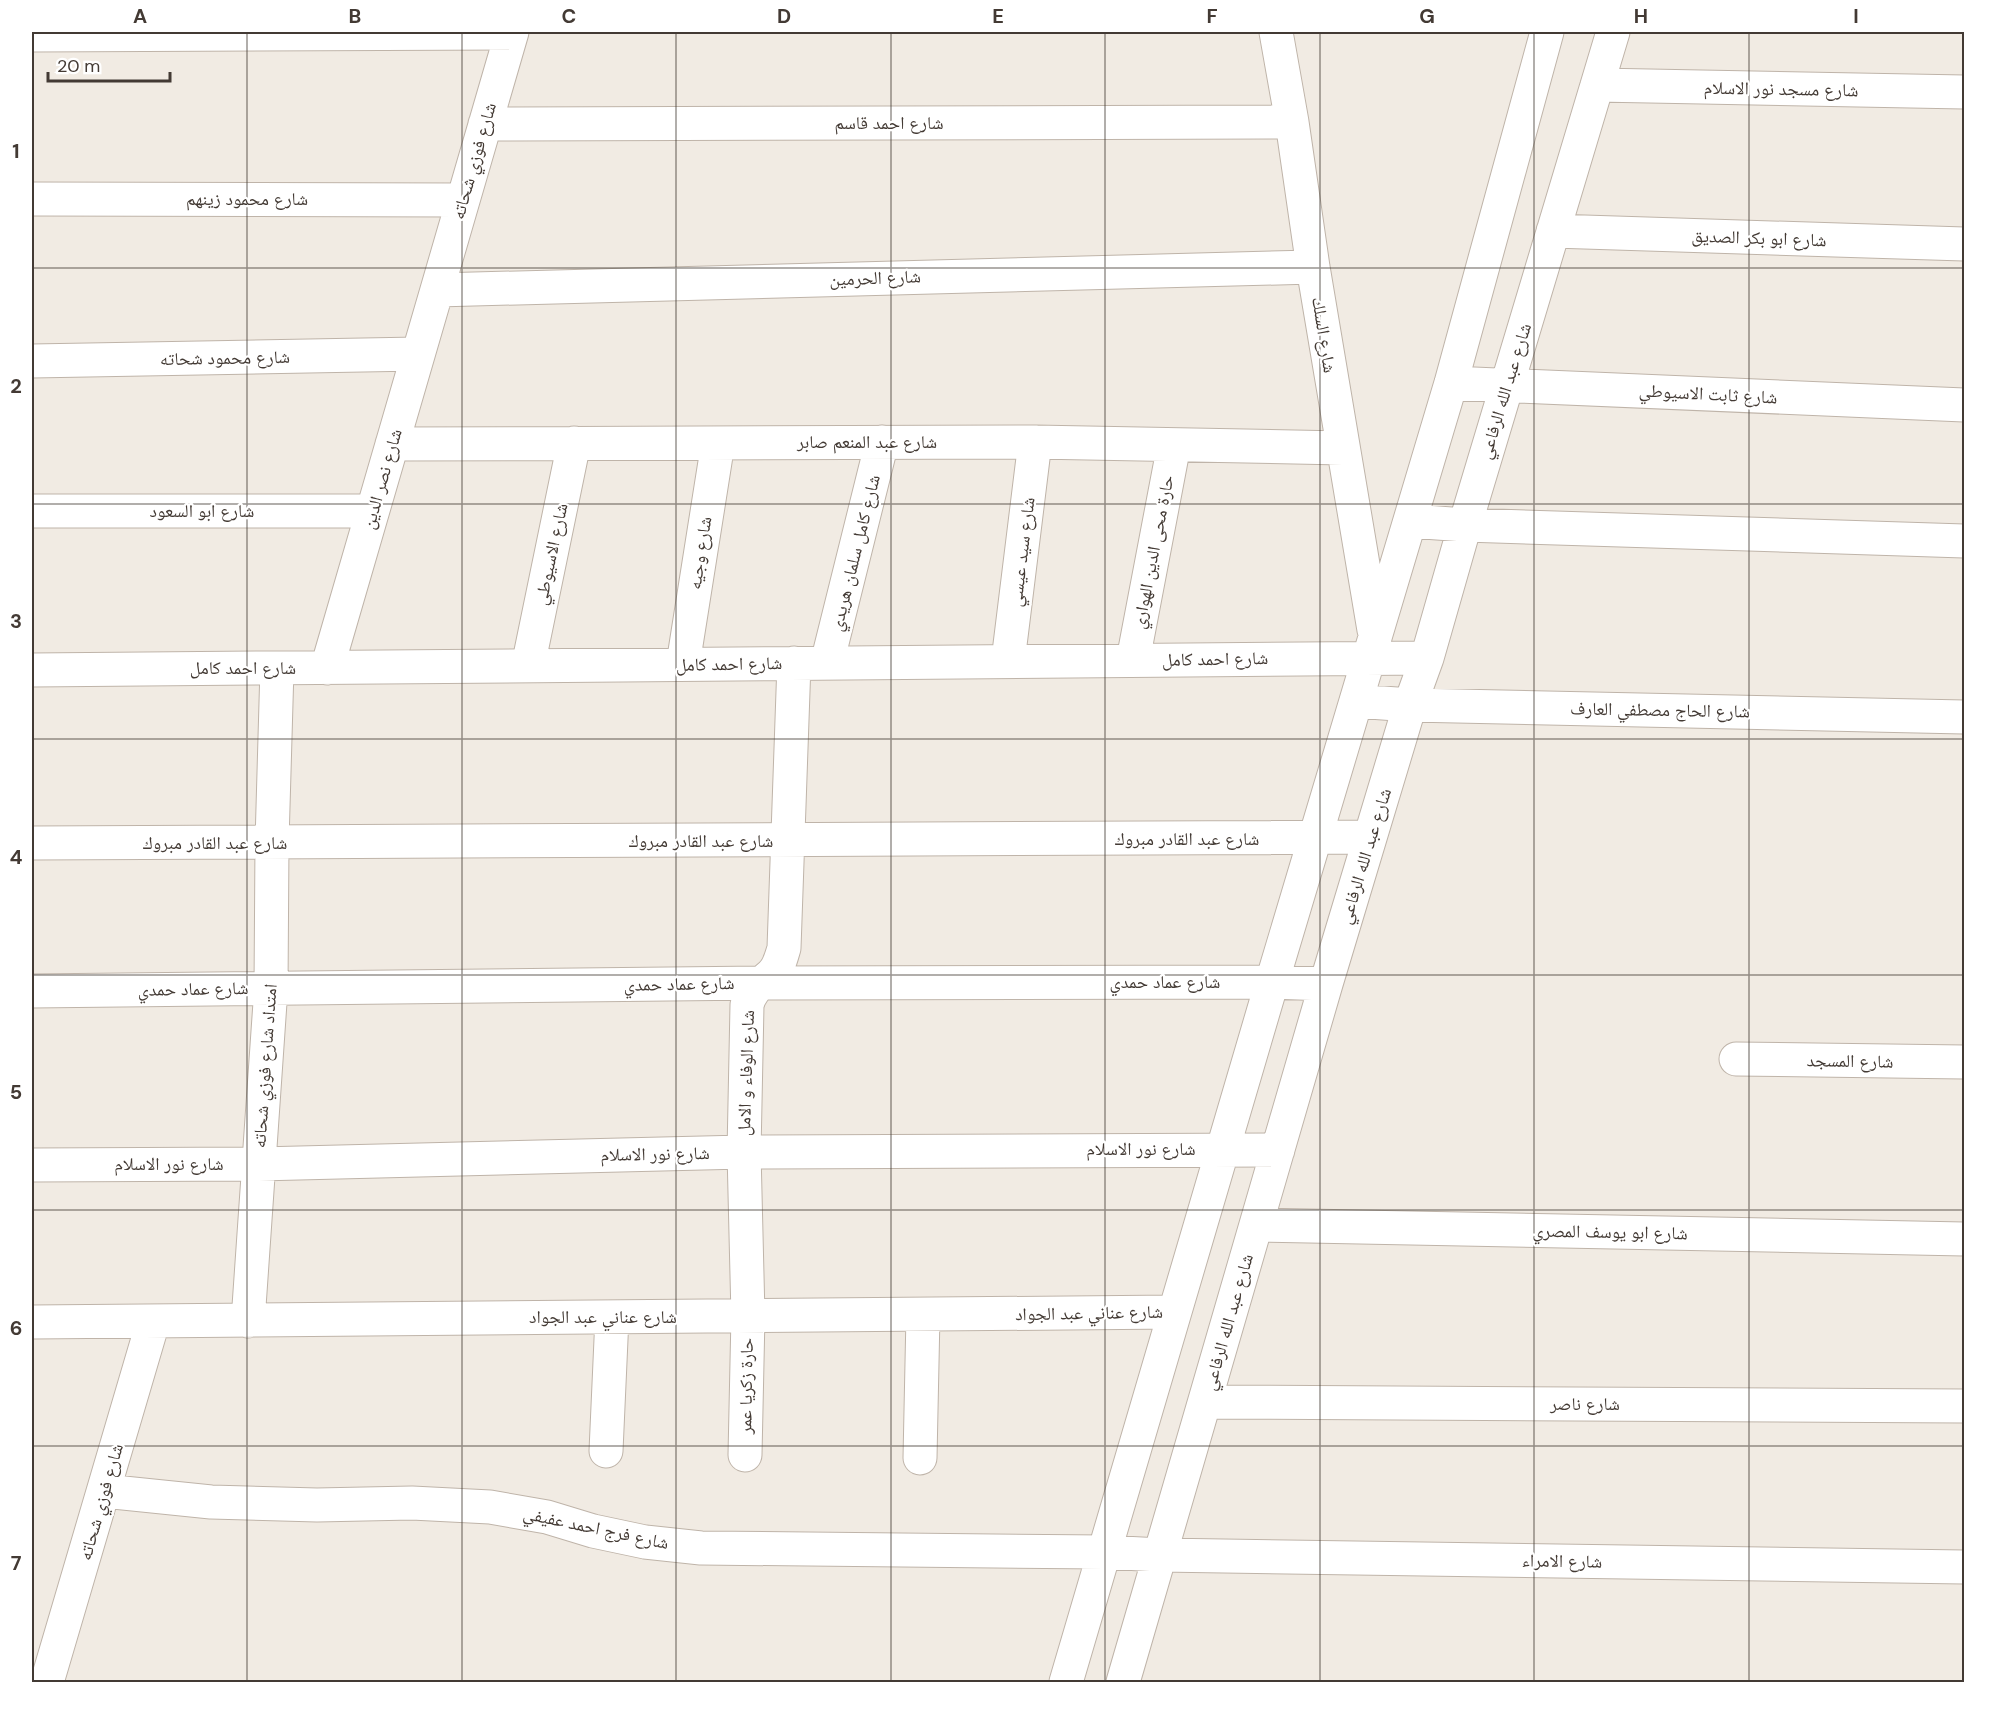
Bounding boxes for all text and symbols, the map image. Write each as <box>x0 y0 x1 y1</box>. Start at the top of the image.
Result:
text: A <box>133 3 147 29</box>
text: B <box>349 3 361 29</box>
text: C <box>562 3 576 29</box>
text: D <box>777 3 791 29</box>
text: E <box>992 3 1004 29</box>
text: F <box>1206 3 1218 29</box>
text: G <box>1419 3 1435 29</box>
text: H <box>1634 3 1648 29</box>
text: I <box>1853 3 1859 29</box>
scale bar <box>48 45 170 83</box>
text: 20 m <box>57 54 100 78</box>
street label: شارع مسجد نور الاسلام <box>1703 76 1859 102</box>
street label: شارع فوزي شحاته <box>446 100 505 223</box>
street label: شارع احمد قاسم <box>835 111 943 135</box>
text: 1 <box>12 138 20 164</box>
street label: شارع محمود زينهم <box>186 187 308 211</box>
street label: شارع ابو بكر الصديق <box>1691 224 1827 252</box>
street label: شارع الحرمين <box>829 264 921 292</box>
street label: شارع السلك <box>1306 295 1342 375</box>
street label: شارع عبد الله الرفاعي <box>1473 320 1540 463</box>
street label: شارع محمود شحاته <box>160 345 290 371</box>
text: 2 <box>10 373 22 399</box>
street label: شارع ثابت الاسيوطي <box>1638 378 1778 412</box>
street label: شارع نصر الدين <box>356 426 408 532</box>
street label: شارع عبد المنعم صابر <box>796 430 937 454</box>
street label: شارع كامل سلمان هريدي <box>824 472 889 634</box>
street label: حارة محى الدين الهواري <box>1126 473 1182 631</box>
street label: شارع سيد عيسي <box>1003 496 1043 609</box>
street label: شارع ابو السعود <box>150 499 254 523</box>
street label: شارع الاسيوطي <box>528 501 576 608</box>
street label: شارع وجيه <box>682 515 718 591</box>
text: 3 <box>10 608 22 634</box>
street label: شارع احمد كامل <box>1162 646 1268 672</box>
street label: شارع احمد كامل <box>676 651 782 677</box>
street label: شارع احمد كامل <box>190 656 296 680</box>
street label: شارع الحاج مصطفي العارف <box>1570 696 1750 726</box>
street label: شارع عبد الله الرفاعي <box>1333 785 1400 928</box>
street label: شارع عبد القادر مبروك <box>1115 827 1259 851</box>
street label: شارع عبد القادر مبروك <box>629 829 773 853</box>
street label: شارع عبد القادر مبروك <box>143 831 287 855</box>
text: 4 <box>10 844 23 870</box>
street label: شارع عماد حمدي <box>1110 970 1220 997</box>
street label: شارع عماد حمدي <box>623 971 735 1000</box>
street label: شارع عماد حمدي <box>137 976 249 1005</box>
street label: امتداد شارع فوزي شحاته <box>247 983 285 1149</box>
street label: شارع الوفاء و الامل <box>732 1010 760 1136</box>
street label: شارع المسجد <box>1806 1048 1894 1074</box>
text: 5 <box>10 1079 22 1105</box>
street label: شارع نور الاسلام <box>1086 1137 1196 1161</box>
street label: شارع نور الاسلام <box>600 1141 710 1167</box>
street label: شارع نور الاسلام <box>114 1152 224 1176</box>
street label: شارع ابو يوسف المصري <box>1532 1219 1688 1248</box>
street label: شارع عبد الله الرفاعي <box>1197 1251 1261 1394</box>
street label: شارع عناني عبد الجواد <box>1015 1300 1163 1329</box>
street label: شارع عناني عبد الجواد <box>529 1305 677 1332</box>
text: 6 <box>10 1315 22 1341</box>
street label: حارة زكريا عمر <box>733 1338 759 1435</box>
street label: شارع ناصر <box>1549 1392 1620 1416</box>
street label: شارع فوزي شحاته <box>73 1441 132 1564</box>
street label: شارع فرج احمد عفيفي <box>520 1501 671 1558</box>
street label: شارع الامراء <box>1522 1548 1602 1574</box>
text: 7 <box>11 1550 22 1576</box>

